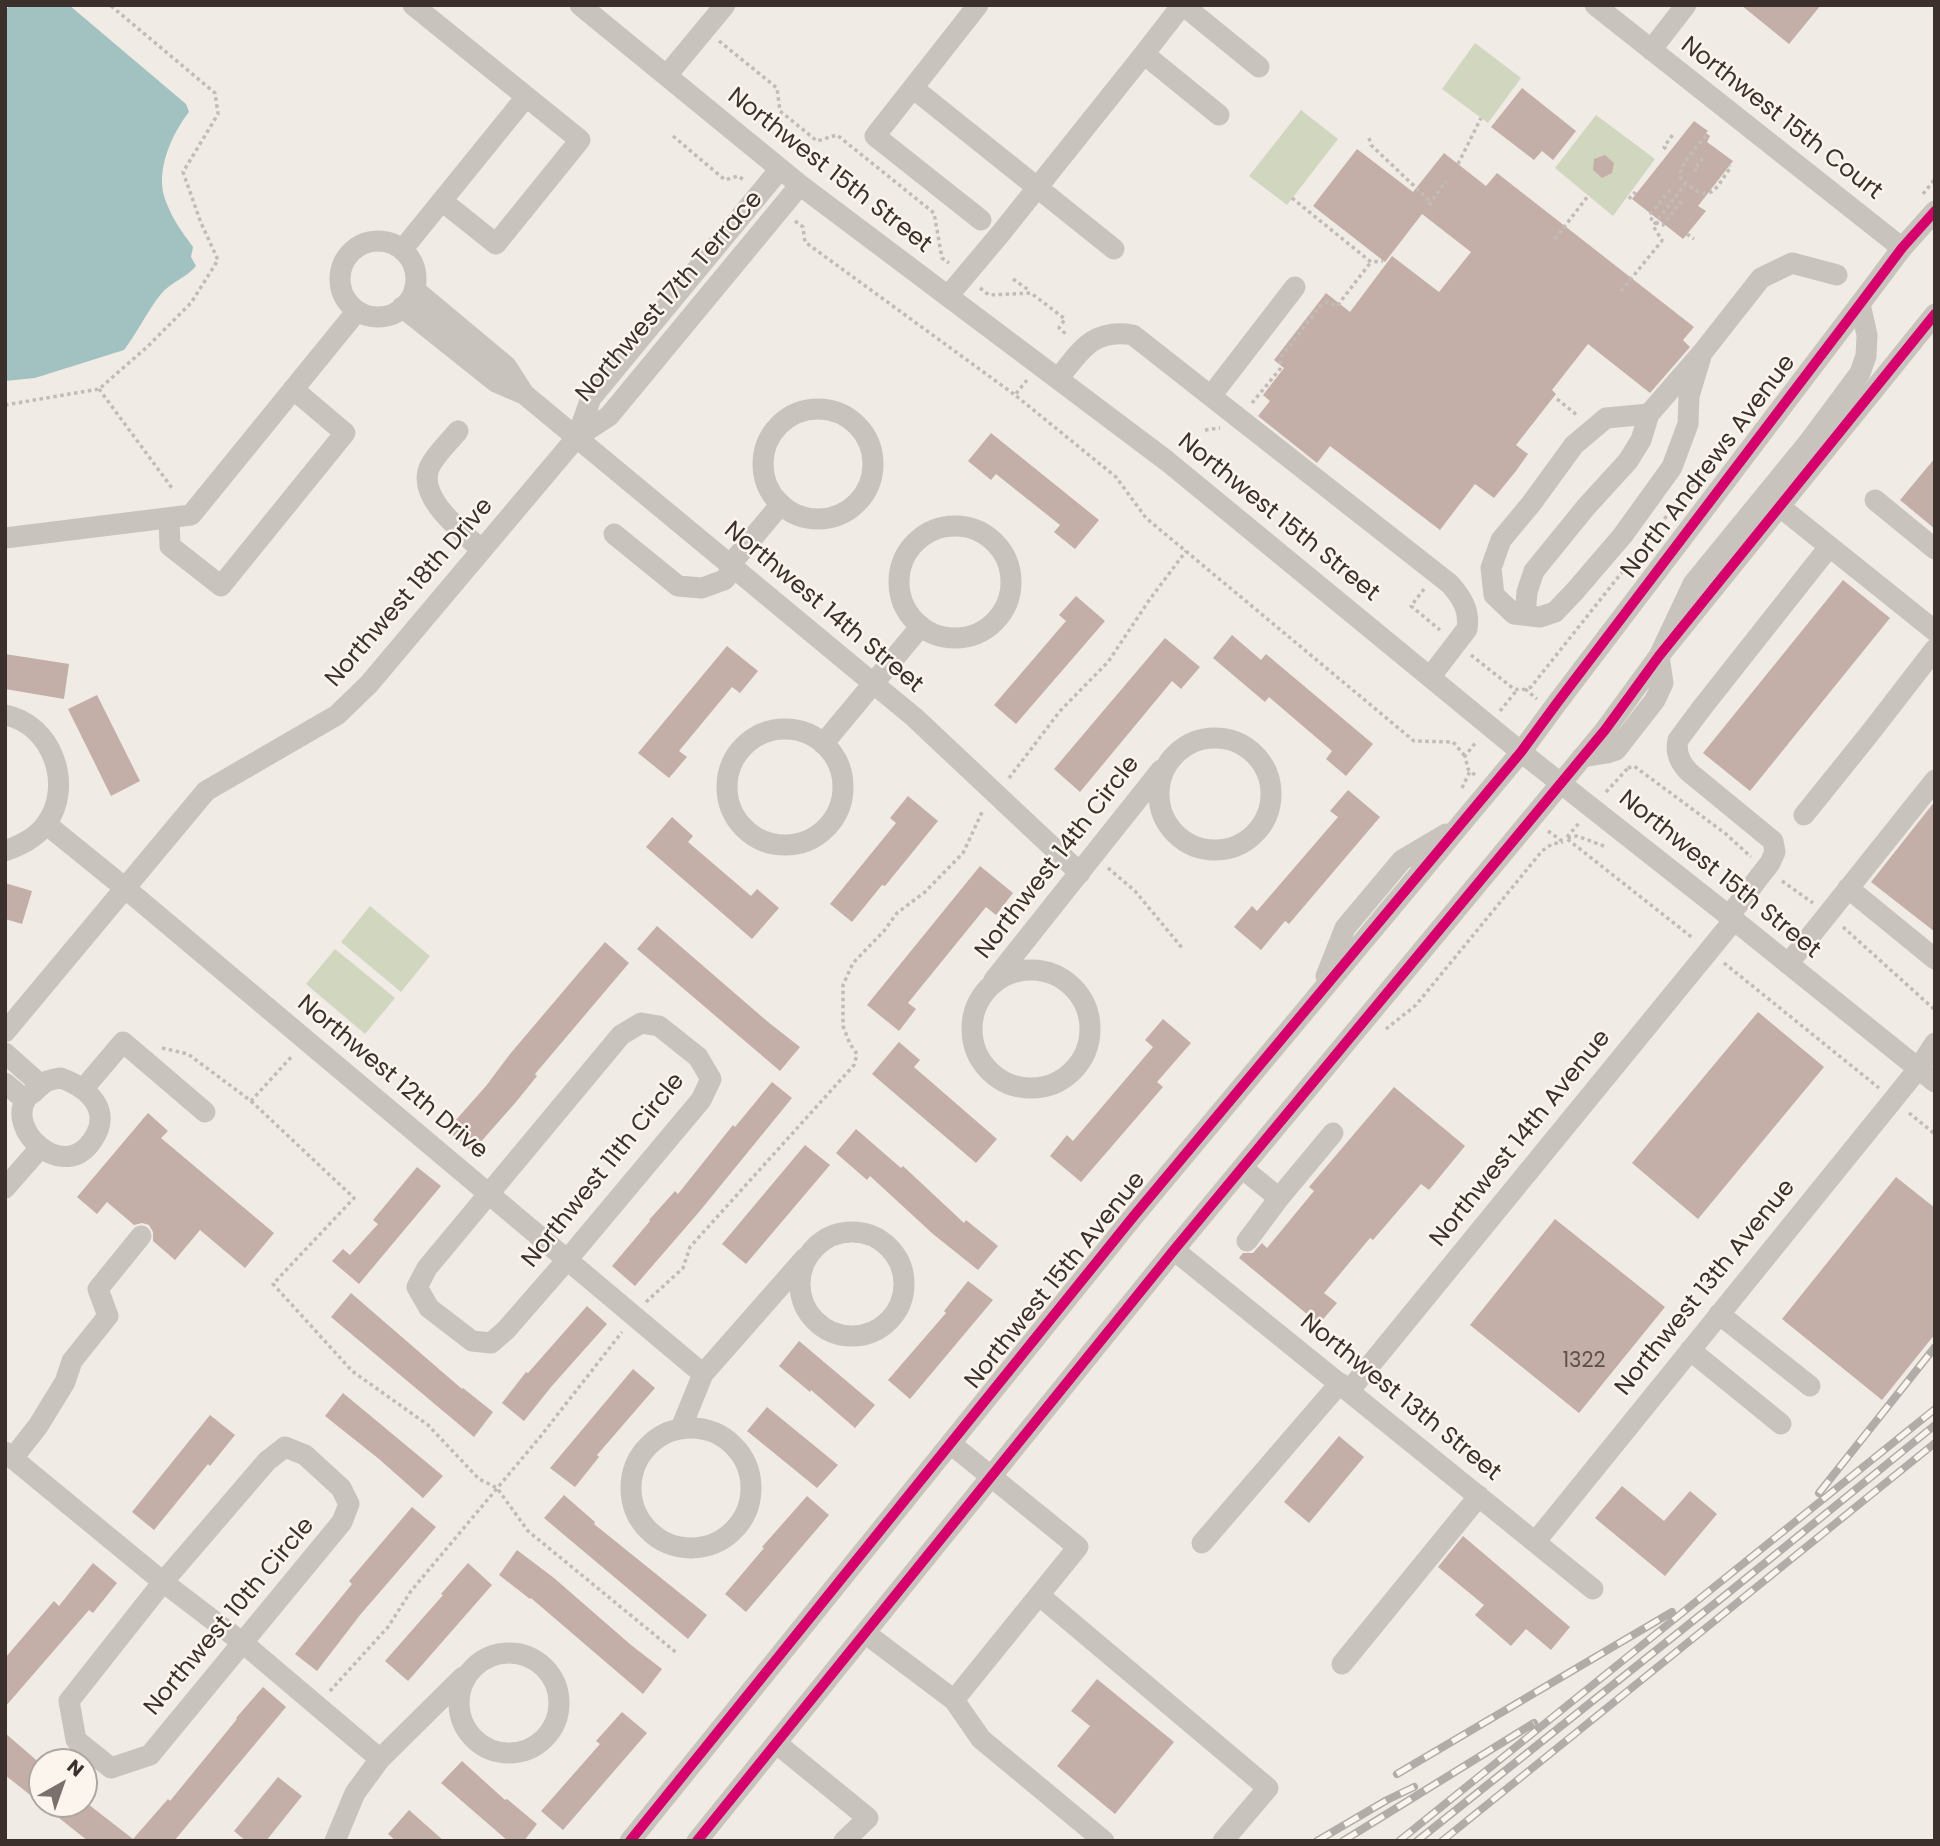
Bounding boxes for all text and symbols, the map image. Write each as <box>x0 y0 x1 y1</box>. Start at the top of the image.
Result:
street label: Northwest 15th Court <box>1675 31 1887 207</box>
street label: Northwest 15th Street <box>721 82 937 260</box>
street label: Northwest 17th Terrace <box>570 186 770 408</box>
street label: North Andrews Avenue <box>1616 350 1802 584</box>
street label: Northwest 15th Street <box>1171 428 1385 608</box>
street label: Northwest 18th Drive <box>320 493 500 693</box>
street label: Northwest 14th Street <box>718 516 928 700</box>
street label: Northwest 14th Circle <box>970 751 1146 965</box>
street label: Northwest 15th Street <box>1612 785 1826 965</box>
street label: Northwest 12th Drive <box>291 990 493 1166</box>
street label: Northwest 14th Avenue <box>1425 1025 1617 1253</box>
street label: Northwest 11th Circle <box>517 1068 691 1274</box>
street label: Northwest 15th Avenue <box>960 1167 1152 1395</box>
street label: Northwest 13th Avenue <box>1610 1174 1802 1402</box>
street label: Northwest 13th Street <box>1294 1308 1506 1488</box>
house number: 1322 <box>1562 1349 1606 1375</box>
street label: Northwest 10th Circle <box>139 1512 321 1722</box>
north arrow <box>28 1748 98 1818</box>
text: N <box>61 1753 90 1783</box>

